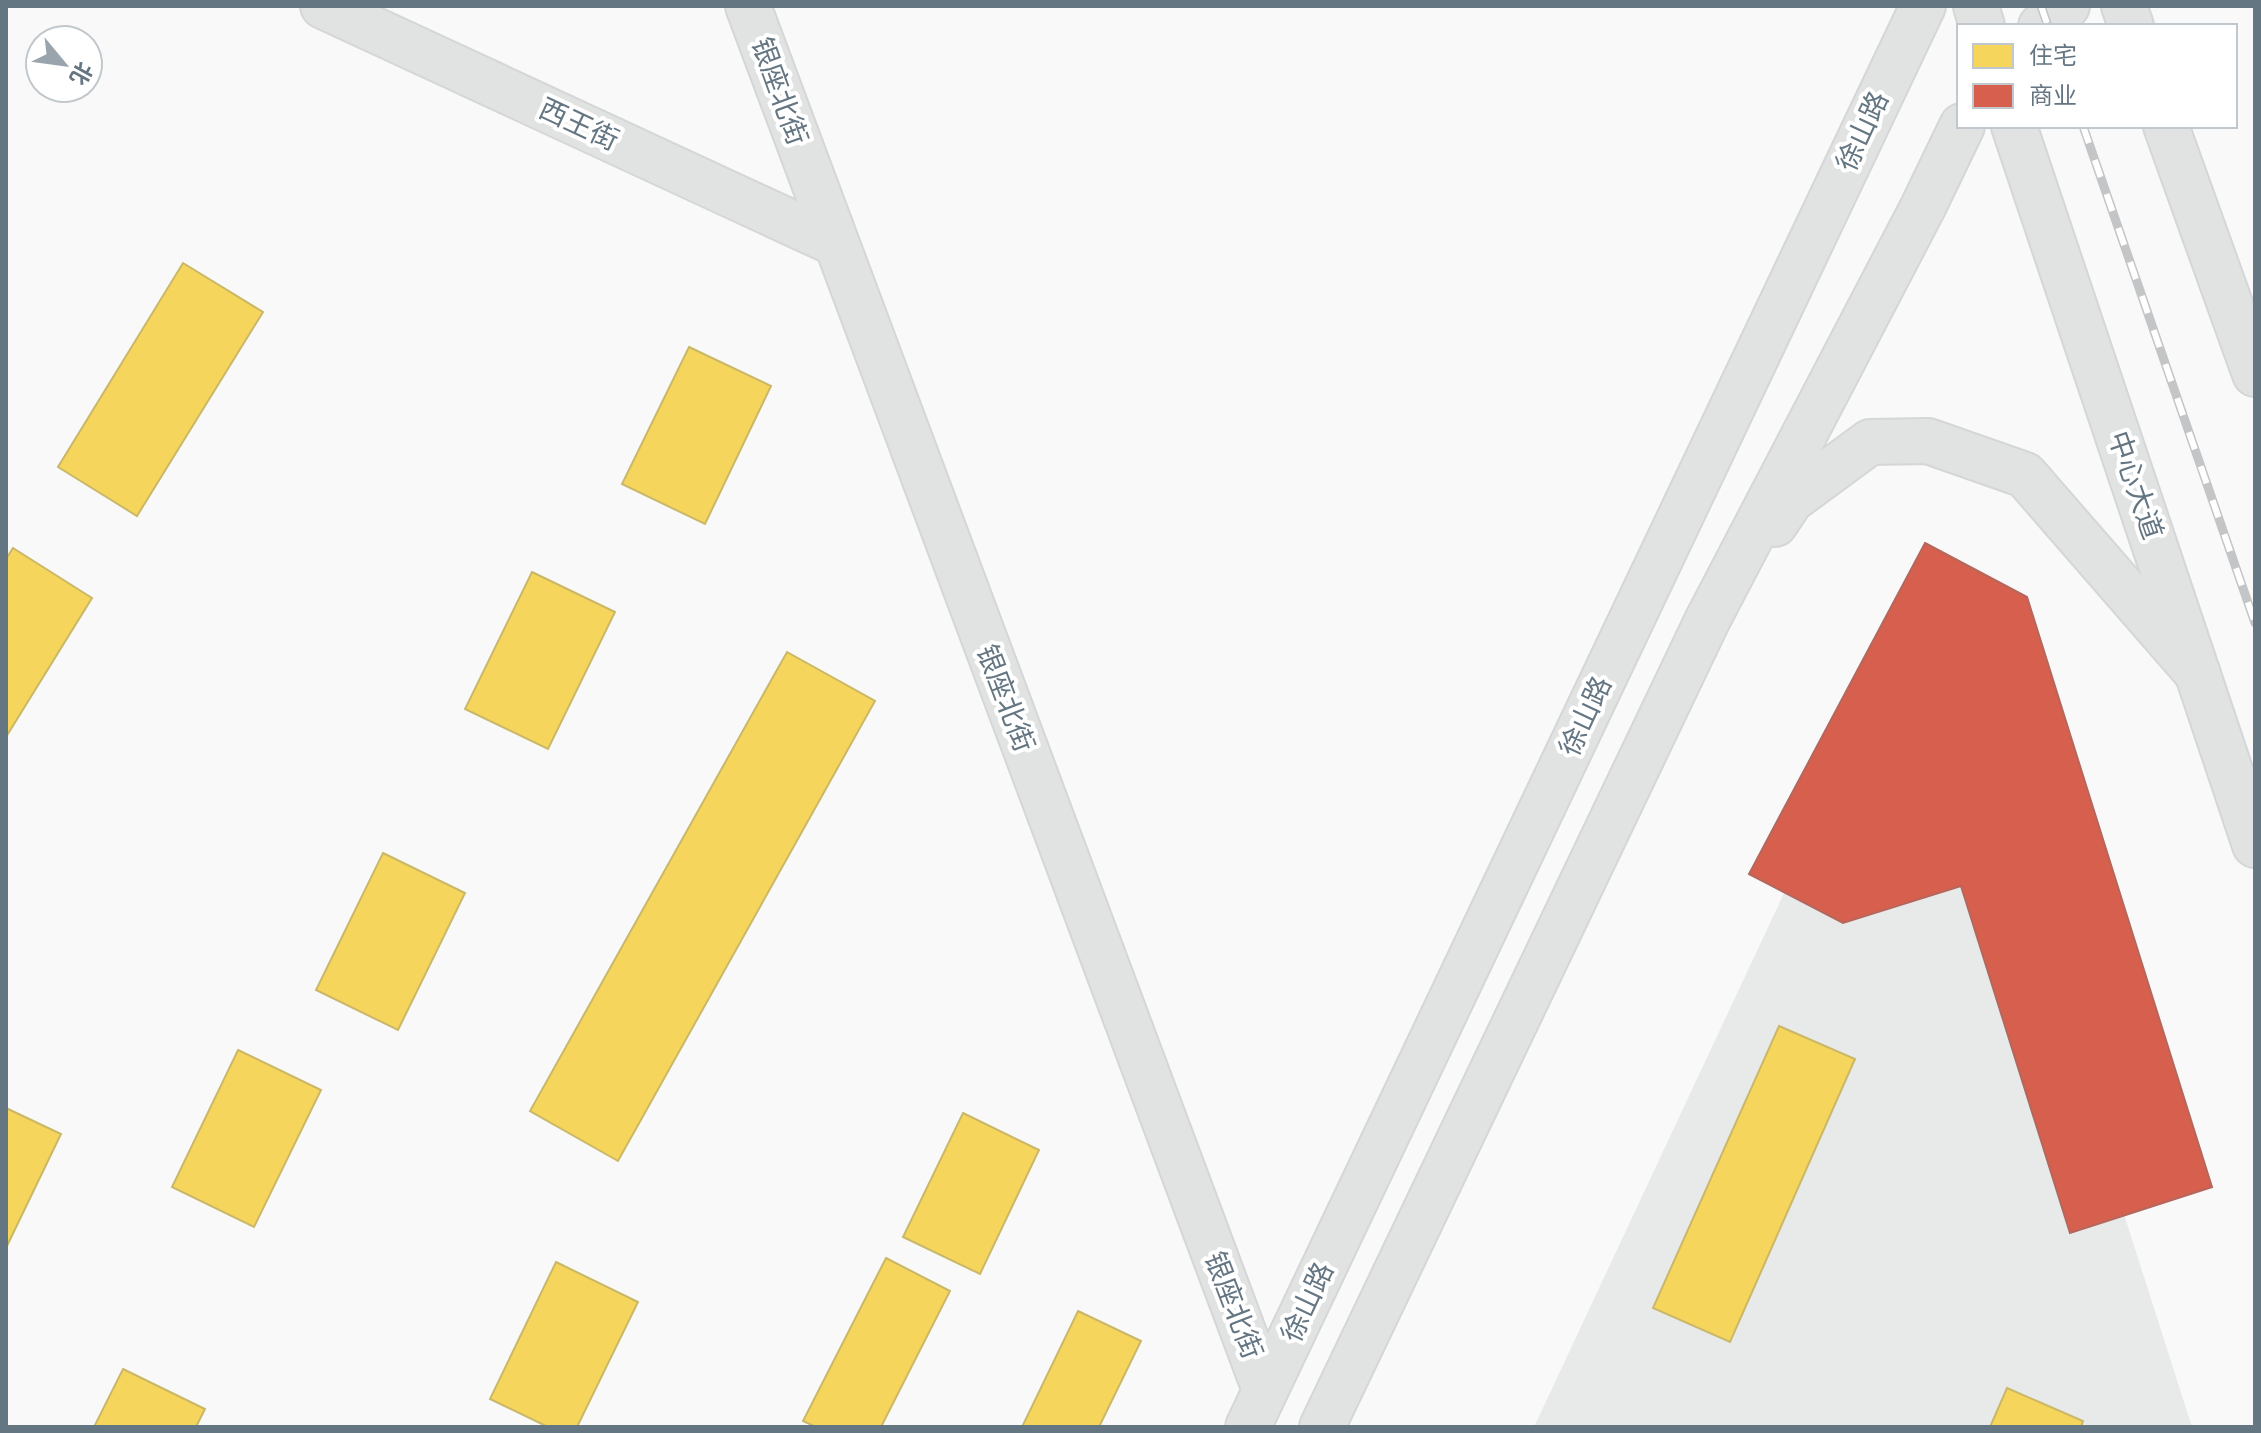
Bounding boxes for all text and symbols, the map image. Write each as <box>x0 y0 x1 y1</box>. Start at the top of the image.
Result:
north arrow <box>24 24 104 104</box>
legend <box>1957 24 2237 128</box>
street label: 银座北街 <box>741 33 813 151</box>
text: 住宅 <box>2029 43 2077 73</box>
text: 北 <box>62 56 96 89</box>
text: 商业 <box>2029 83 2077 113</box>
street label: 徐山路 <box>1831 87 1899 178</box>
street label: 西王街 <box>532 93 623 161</box>
street label: 中心大道 <box>2098 427 2168 545</box>
street label: 银座北街 <box>966 640 1040 758</box>
street label: 徐山路 <box>1554 672 1622 763</box>
street label: 银座北街 <box>1194 1247 1268 1365</box>
street label: 徐山路 <box>1276 1258 1344 1349</box>

